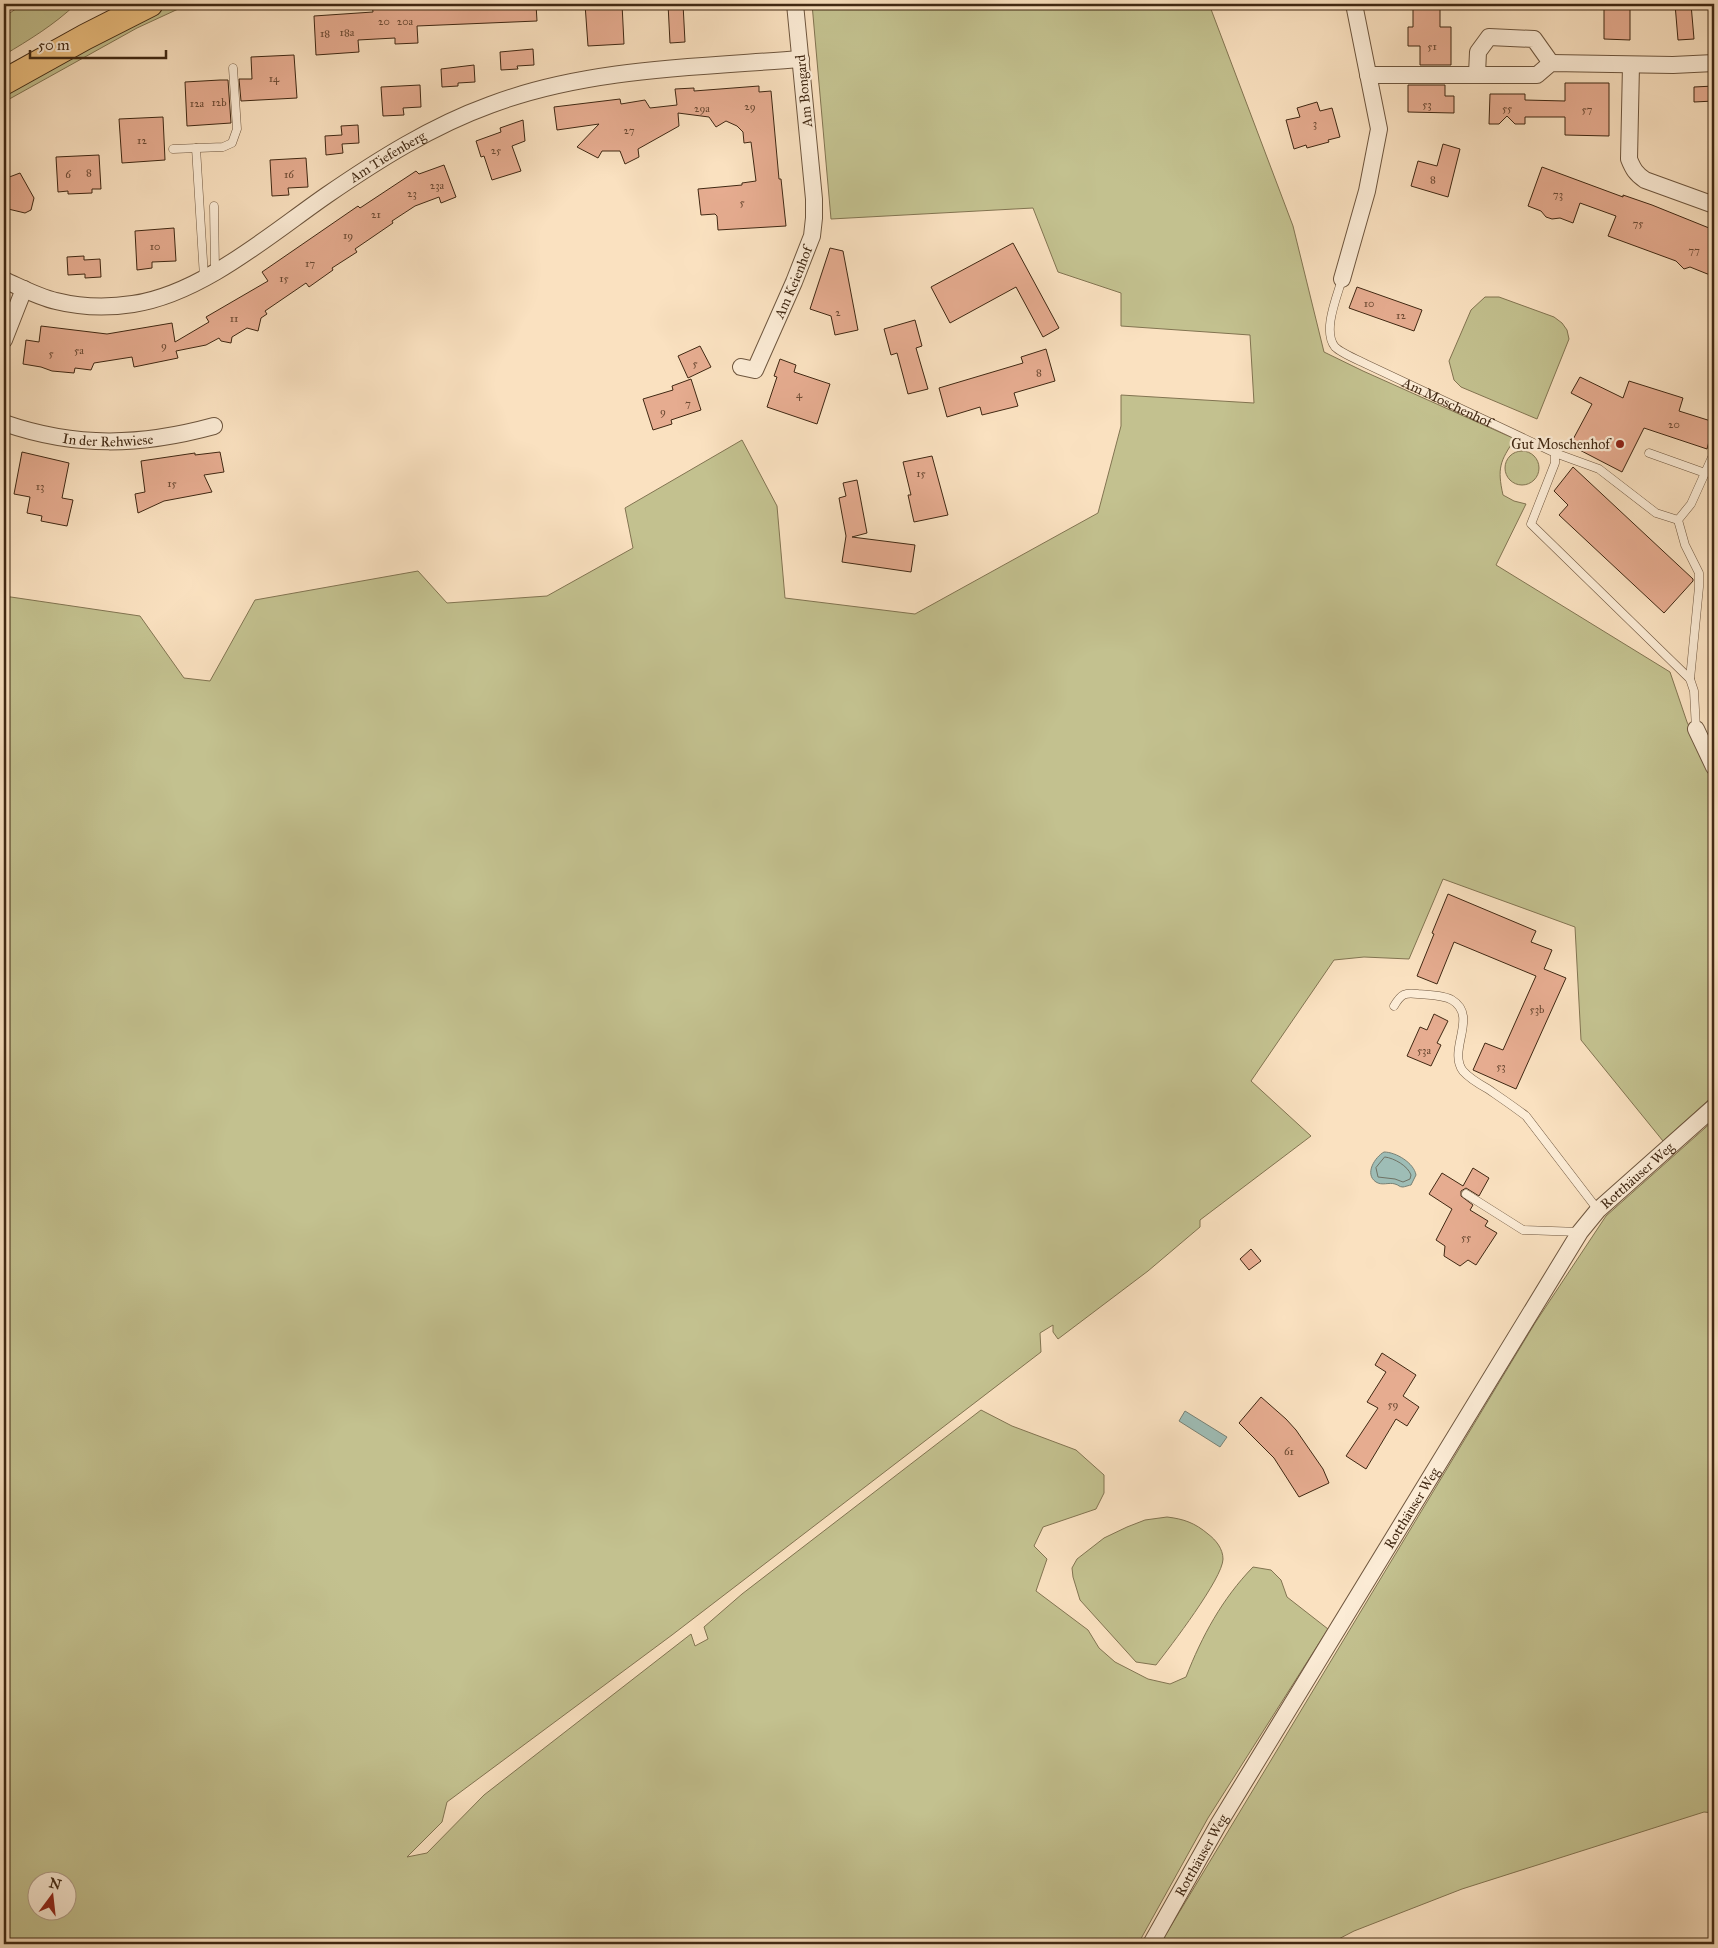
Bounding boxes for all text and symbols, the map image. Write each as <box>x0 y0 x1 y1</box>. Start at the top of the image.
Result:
house number: 20 <box>378 15 390 28</box>
house number: 20a <box>397 15 414 28</box>
house number: 18a <box>340 26 355 39</box>
house number: 18 <box>320 27 330 40</box>
scale bar <box>30 28 166 60</box>
text: 50 m <box>38 36 70 54</box>
house number: 51 <box>1427 40 1437 53</box>
street label: Am Bongard <box>792 54 816 129</box>
house number: 14 <box>269 72 280 85</box>
house number: 12b <box>211 96 227 109</box>
house number: 12a <box>190 97 205 110</box>
house number: 53 <box>1422 98 1432 111</box>
house number: 29 <box>744 100 756 113</box>
house number: 29a <box>694 102 710 115</box>
house number: 55 <box>1502 102 1512 115</box>
house number: 57 <box>1582 103 1593 116</box>
house number: 3 <box>1313 117 1317 130</box>
house number: 27 <box>624 124 635 137</box>
street label: Am Tiefenberg <box>345 127 429 187</box>
house number: 12 <box>137 134 147 147</box>
house number: 25 <box>491 144 501 157</box>
house number: 8 <box>86 166 92 179</box>
house number: 6 <box>65 168 71 181</box>
house number: 16 <box>284 168 294 181</box>
house number: 8 <box>1430 173 1436 186</box>
house number: 23a <box>430 179 445 192</box>
house number: 23 <box>407 187 417 200</box>
house number: 73 <box>1553 188 1563 201</box>
house number: 5 <box>739 196 745 209</box>
house number: 21 <box>371 208 381 221</box>
house number: 75 <box>1633 217 1643 230</box>
house number: 19 <box>343 229 353 242</box>
house number: 10 <box>150 240 160 253</box>
street label: Am Keienhof <box>770 242 817 322</box>
house number: 77 <box>1688 244 1700 257</box>
house number: 17 <box>305 257 315 270</box>
house number: 15 <box>279 272 289 285</box>
house number: 10 <box>1364 297 1374 310</box>
house number: 2 <box>835 306 841 319</box>
house number: 12 <box>1396 309 1406 322</box>
house number: 11 <box>230 312 238 325</box>
house number: 9 <box>161 339 167 352</box>
house number: 5a <box>74 344 84 357</box>
house number: 5 <box>48 347 54 360</box>
house number: 5 <box>692 357 698 370</box>
house number: 8 <box>1036 366 1042 379</box>
street label: Am Moschenhof <box>1399 373 1497 432</box>
house number: 4 <box>796 388 803 401</box>
house number: 7 <box>685 397 691 410</box>
house number: 9 <box>660 405 666 418</box>
house number: 20 <box>1668 418 1680 431</box>
street label: In der Rehwiese <box>62 429 154 450</box>
place label: Gut Moschenhof <box>1511 436 1612 453</box>
marker: Gut Moschenhof <box>1614 438 1626 450</box>
house number: 15 <box>916 467 926 480</box>
house number: 15 <box>167 477 177 490</box>
house number: 13 <box>36 480 44 493</box>
house number: 53b <box>1530 1003 1544 1016</box>
house number: 53a <box>1417 1044 1431 1057</box>
house number: 53 <box>1496 1060 1506 1073</box>
street label: Rotthäuser Weg <box>1597 1138 1678 1212</box>
house number: 55 <box>1461 1231 1471 1244</box>
house number: 59 <box>1387 1398 1399 1411</box>
house number: 61 <box>1284 1445 1294 1458</box>
street label: Rotthäuser Weg <box>1380 1464 1443 1552</box>
street label: Rotthäuser Weg <box>1171 1810 1232 1900</box>
north arrow <box>28 1870 78 1920</box>
text: N <box>47 1874 63 1894</box>

